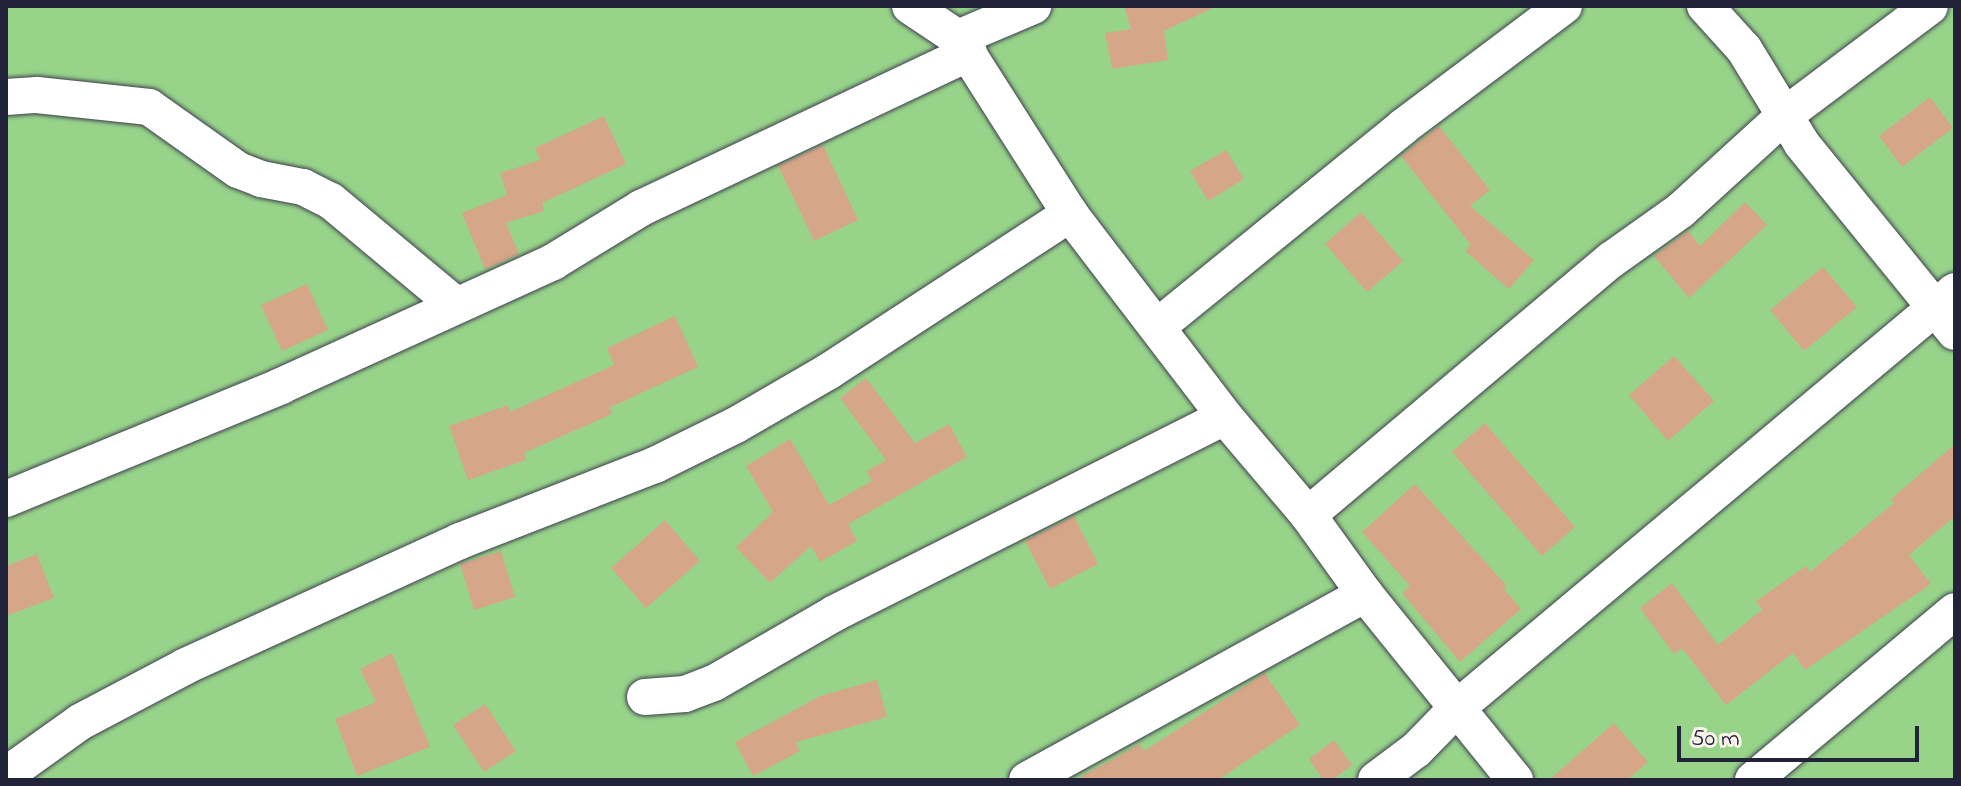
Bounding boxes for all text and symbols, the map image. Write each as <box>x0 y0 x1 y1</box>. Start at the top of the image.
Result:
scale bar <box>1681 710 1923 760</box>
text: 50 m <box>1691 722 1740 757</box>

